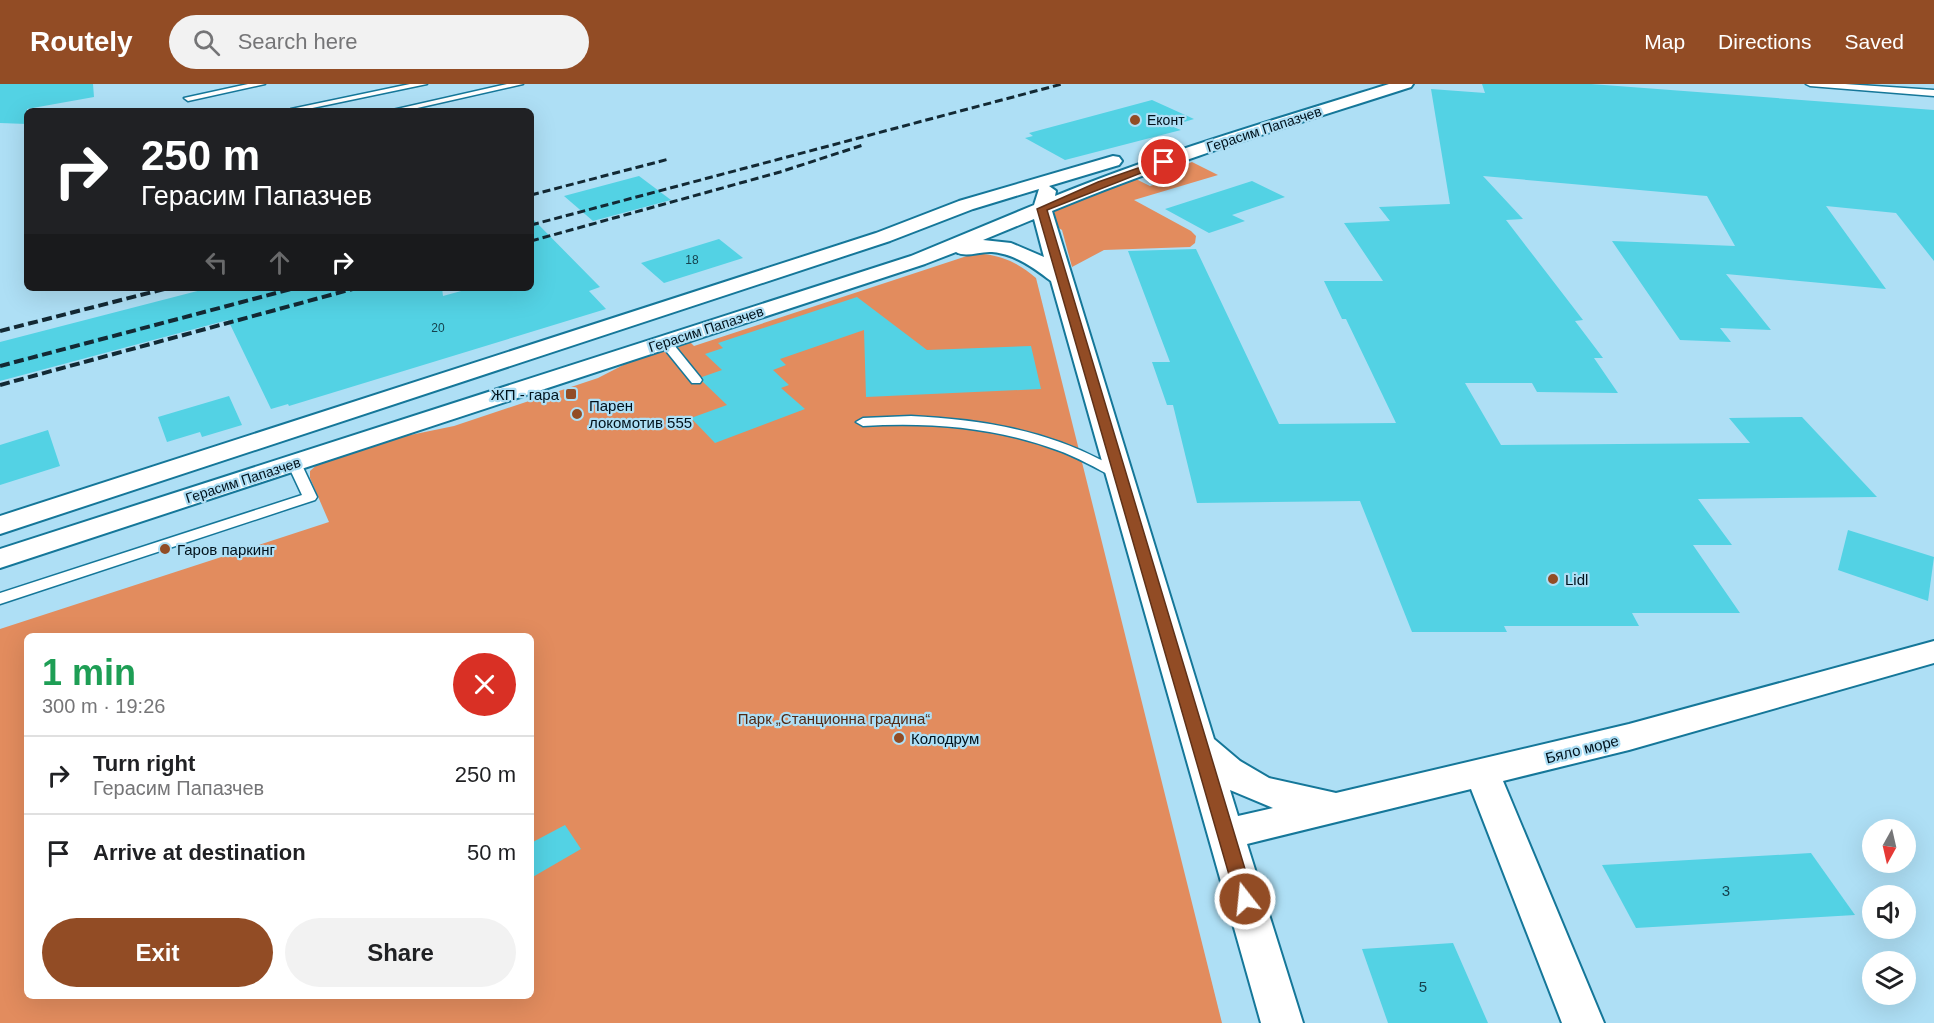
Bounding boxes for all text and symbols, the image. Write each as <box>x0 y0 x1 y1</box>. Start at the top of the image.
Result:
search box <box>169 15 589 69</box>
text: Routely <box>30 26 133 57</box>
icon: search <box>190 26 223 59</box>
text: Search here <box>238 29 358 54</box>
text: Map <box>1644 30 1685 53</box>
text: Directions <box>1718 30 1811 53</box>
text: Saved <box>1844 30 1904 53</box>
street label: Герасим Папазчев <box>1205 103 1323 155</box>
place label: Еконт <box>1147 112 1185 128</box>
marker: Еконт <box>1128 113 1142 127</box>
icon: right <box>42 132 120 210</box>
text: 250 m <box>141 132 260 179</box>
pin <box>1138 136 1189 187</box>
icon: arrive <box>1147 145 1180 178</box>
text: Герасим Папазчев <box>141 181 372 211</box>
icon: left <box>200 246 233 279</box>
icon: ahead <box>263 246 296 279</box>
icon: right <box>326 246 359 279</box>
house number: 18 <box>685 253 699 267</box>
street label: Герасим Папазчев <box>647 303 765 355</box>
house number: 20 <box>431 321 445 335</box>
place label: ЖП - гара <box>491 386 560 403</box>
marker: ЖП - гара <box>564 387 578 401</box>
place label: Парен локомотив 555 <box>589 397 692 431</box>
marker: Парен локомотив 555 <box>570 407 584 421</box>
street label: Герасим Папазчев <box>184 454 302 506</box>
place label: Гаров паркинг <box>177 541 275 558</box>
marker: Гаров паркинг <box>158 542 172 556</box>
place label: Lidl <box>1565 571 1588 588</box>
marker: Lidl <box>1546 572 1560 586</box>
text: 1 min <box>42 652 136 693</box>
button: close <box>453 653 516 716</box>
text: 300 m · 19:26 <box>42 695 165 717</box>
park label: Парк „Станционна градина“ <box>738 710 930 727</box>
place label: Колодрум <box>911 730 979 747</box>
marker: Колодрум <box>892 731 906 745</box>
street label: Бяло море <box>1544 732 1620 766</box>
text: Turn right <box>93 751 195 776</box>
icon: right <box>42 759 75 792</box>
text: 250 m <box>455 762 516 787</box>
text: Герасим Папазчев <box>93 777 264 799</box>
north arrow <box>1862 819 1916 873</box>
map controls <box>1862 819 1916 1005</box>
icon: arrive <box>42 837 75 870</box>
text: Arrive at destination <box>93 840 306 865</box>
text: 50 m <box>467 840 516 865</box>
position arrow <box>1213 867 1277 931</box>
house number: 3 <box>1722 882 1730 899</box>
button: sound <box>1862 885 1916 939</box>
button: Exit <box>42 918 273 987</box>
button: Share <box>285 918 516 987</box>
button: layers <box>1862 951 1916 1005</box>
house number: 5 <box>1419 978 1427 995</box>

